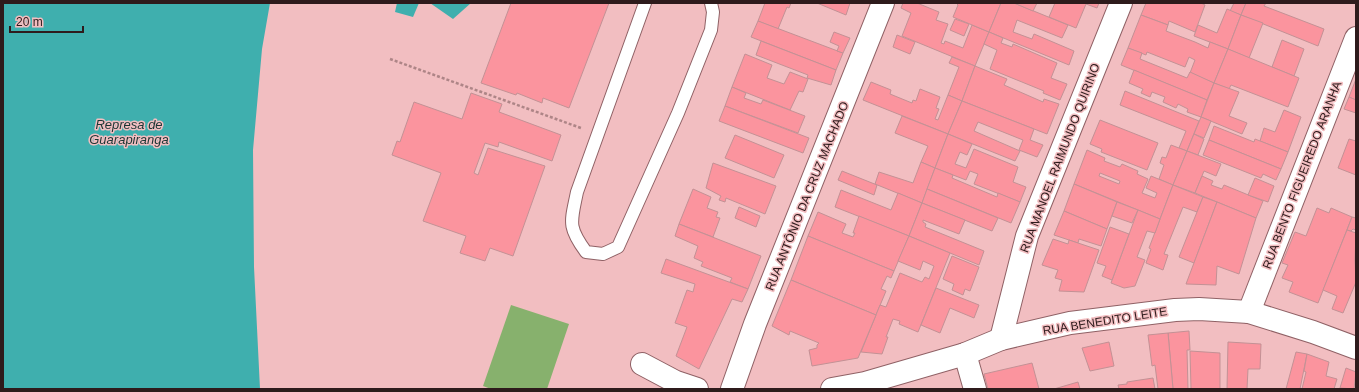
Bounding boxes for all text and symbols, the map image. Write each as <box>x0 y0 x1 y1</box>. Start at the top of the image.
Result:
scale bar <box>10 8 83 34</box>
text: 20 m <box>16 15 43 29</box>
street label: RUA MANOEL RAIMUNDO QUIRINO <box>1017 61 1103 255</box>
street label: RUA BENTO FIGUEIREDO ARANHA <box>1260 79 1344 271</box>
street label: RUA ANTÔNIO DA CRUZ MACHADO <box>762 99 851 293</box>
water label: Represa de Guarapiranga <box>89 117 169 147</box>
street label: RUA BENEDITO LEITE <box>1042 304 1168 338</box>

